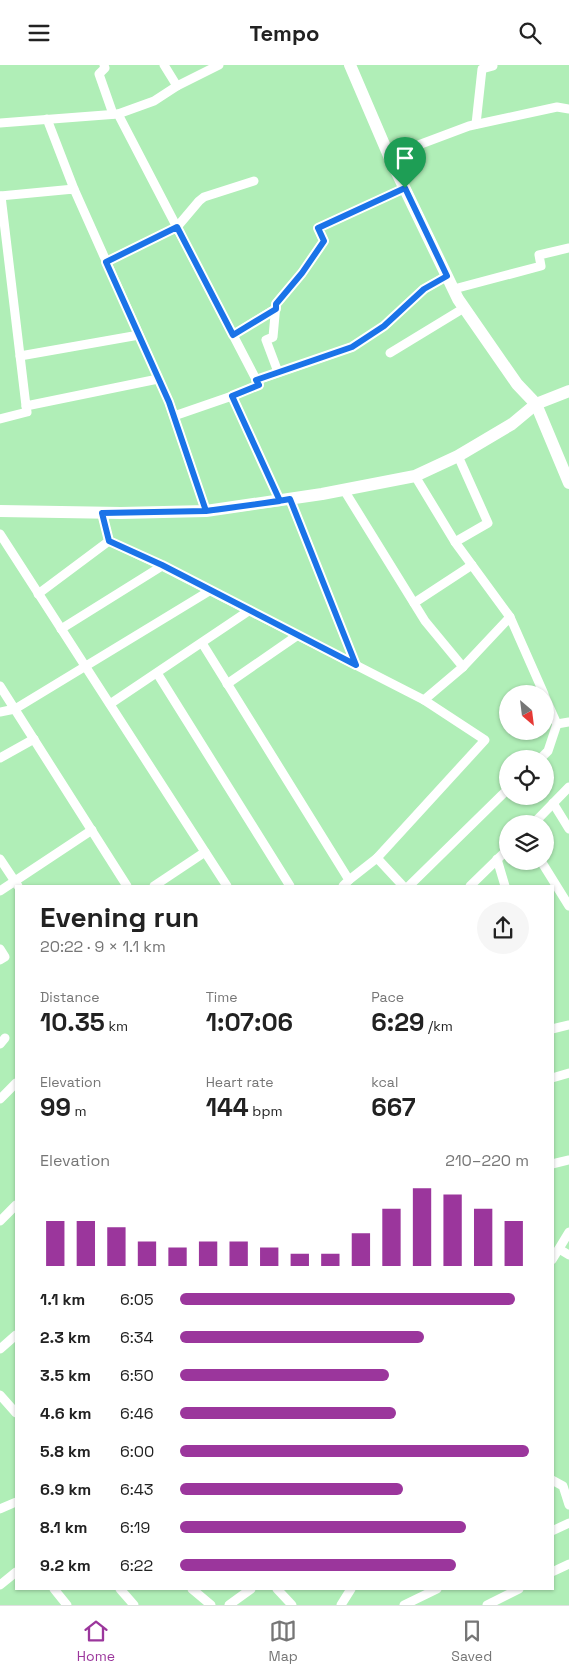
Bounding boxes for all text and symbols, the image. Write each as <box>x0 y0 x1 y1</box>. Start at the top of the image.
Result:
icon: menu <box>25 19 53 47</box>
text: Tempo <box>250 19 319 47</box>
icon: search <box>516 19 544 47</box>
pin <box>384 137 426 188</box>
icon: arrive <box>391 144 419 172</box>
north arrow <box>499 685 554 740</box>
map controls <box>499 685 554 870</box>
button: locate <box>499 750 554 805</box>
button: layers <box>499 815 554 870</box>
text: Evening run <box>40 899 199 935</box>
button: share <box>477 902 529 954</box>
text: 20:22 · 9 × 1.1 km <box>40 936 166 957</box>
text: Distance <box>40 988 100 1006</box>
text: Time <box>206 988 238 1006</box>
text: Pace <box>371 988 404 1006</box>
text: 10.35 <box>40 1006 105 1038</box>
text: 1:07:06 <box>206 1006 293 1038</box>
text: 6:29 <box>371 1006 424 1038</box>
text: km <box>105 1017 128 1035</box>
text: /km <box>424 1017 453 1035</box>
text: Elevation <box>40 1073 101 1091</box>
text: Heart rate <box>206 1073 274 1091</box>
text: kcal <box>371 1073 398 1091</box>
text: 99 <box>40 1091 71 1123</box>
text: 144 <box>206 1091 249 1123</box>
text: 667 <box>371 1091 416 1123</box>
text: m <box>71 1102 87 1120</box>
text: bpm <box>249 1102 282 1120</box>
text: Elevation <box>40 1150 110 1171</box>
text: 210–220 m <box>445 1150 529 1171</box>
text: 1.1 km <box>40 1289 85 1310</box>
text: 6:05 <box>120 1289 154 1310</box>
text: 2.3 km <box>40 1327 91 1348</box>
text: 6:34 <box>120 1327 154 1348</box>
text: 3.5 km <box>40 1365 91 1386</box>
text: 6:50 <box>120 1365 154 1386</box>
text: 4.6 km <box>40 1403 91 1424</box>
text: 6:46 <box>120 1403 154 1424</box>
text: 5.8 km <box>40 1441 91 1462</box>
text: 6:00 <box>120 1441 154 1462</box>
text: 6.9 km <box>40 1479 91 1500</box>
text: 6:43 <box>120 1479 154 1500</box>
text: 8.1 km <box>40 1517 88 1538</box>
text: 6:19 <box>120 1517 150 1538</box>
text: 9.2 km <box>40 1555 91 1576</box>
text: 6:22 <box>120 1555 153 1576</box>
tab: Home <box>77 1617 115 1665</box>
tab: Map <box>269 1617 298 1665</box>
tab: Saved <box>451 1617 492 1665</box>

